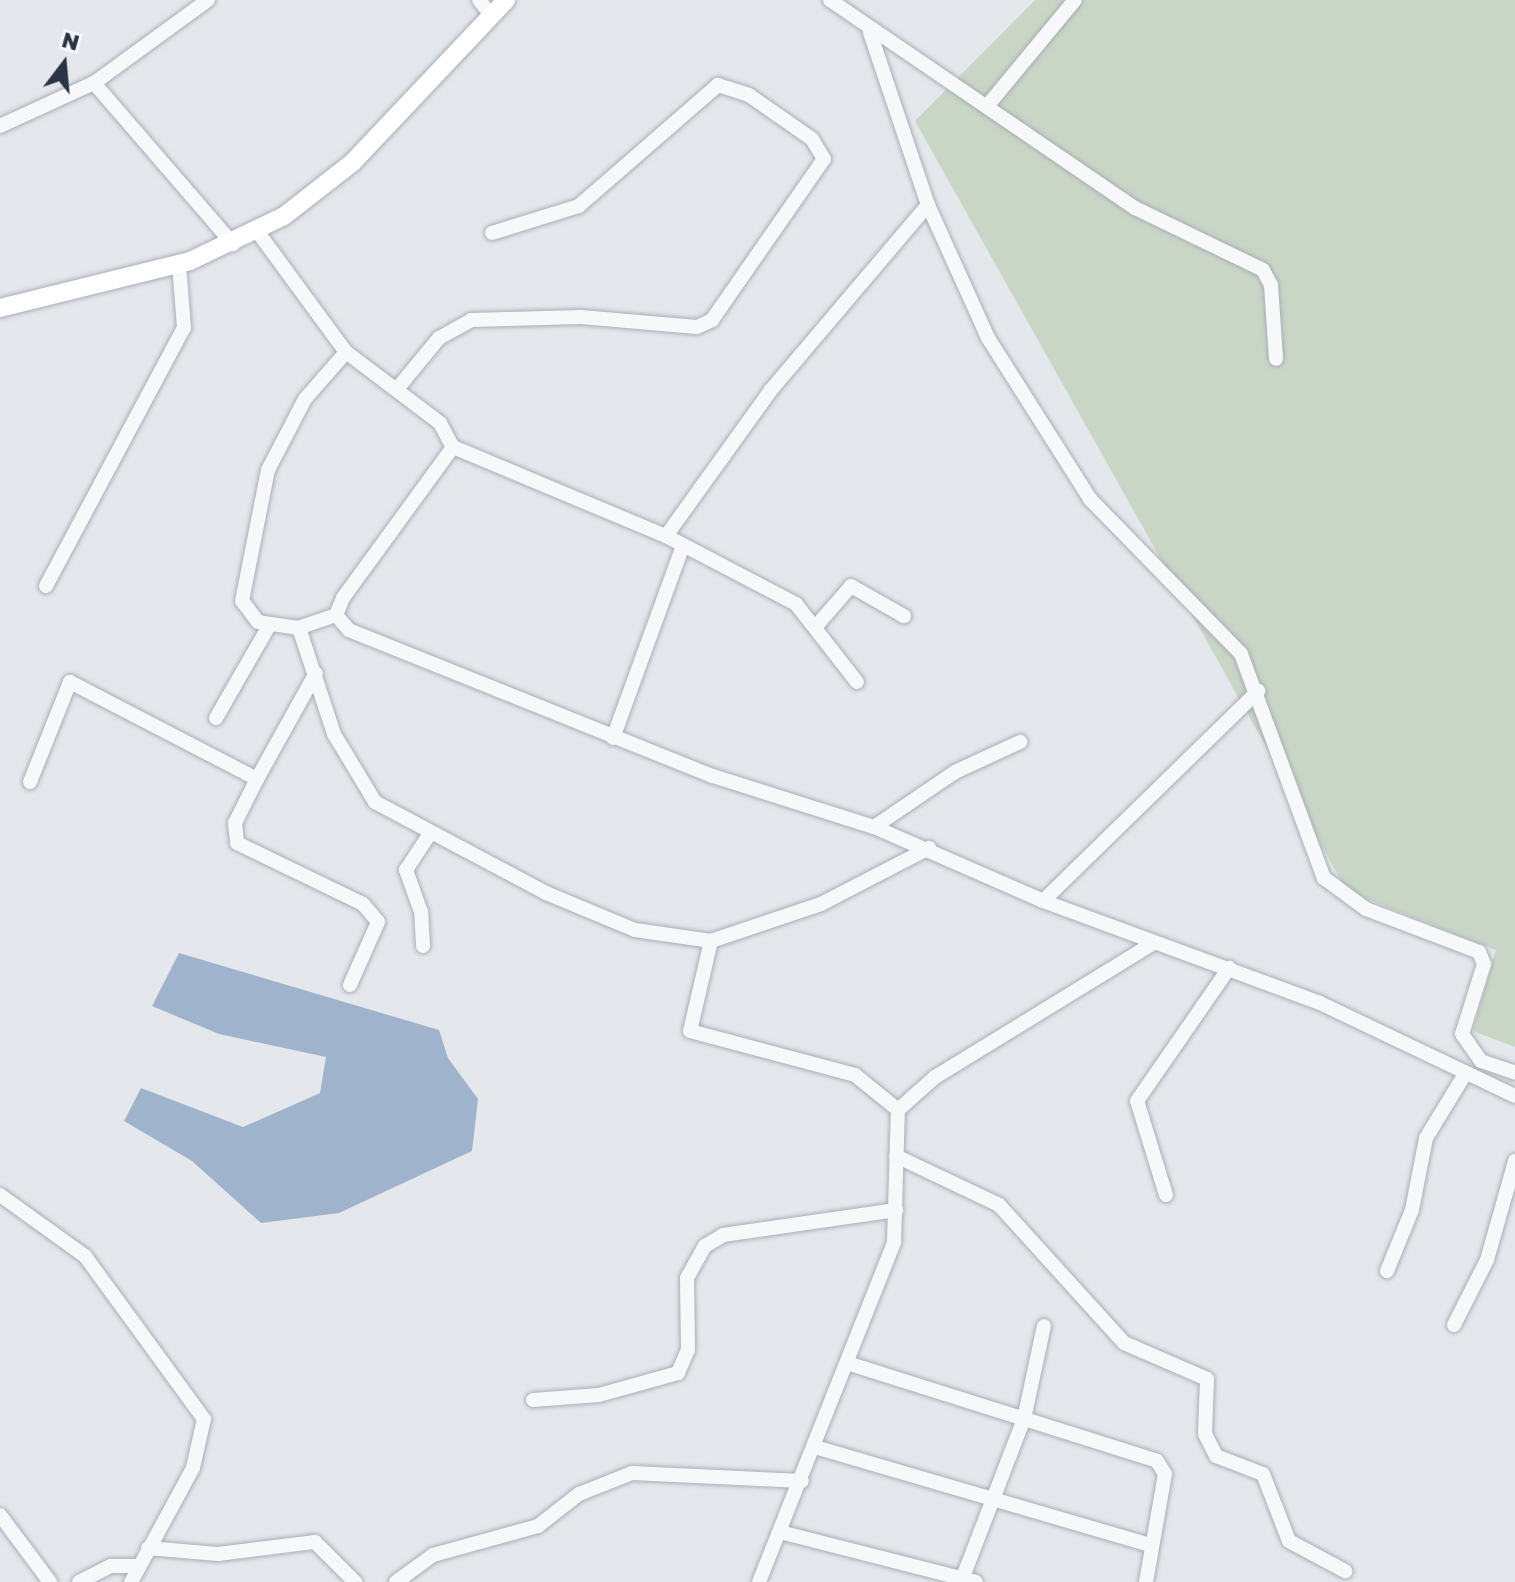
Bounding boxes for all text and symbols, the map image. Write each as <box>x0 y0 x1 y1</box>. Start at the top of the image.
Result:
north arrow <box>24 24 104 104</box>
text: N <box>59 25 83 56</box>

